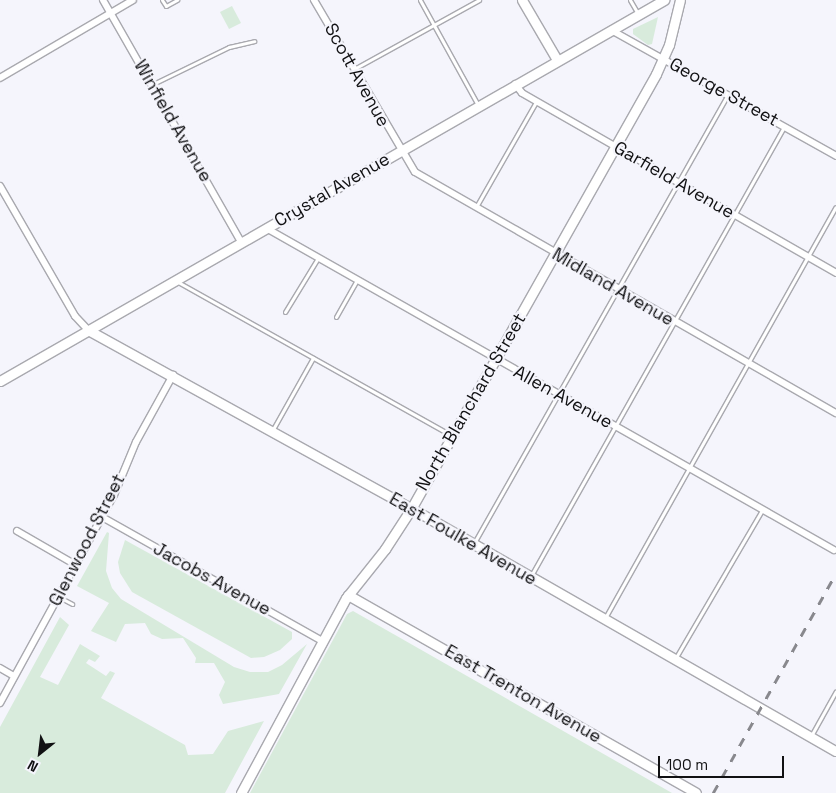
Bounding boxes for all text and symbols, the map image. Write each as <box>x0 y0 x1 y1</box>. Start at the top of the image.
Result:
street label: Scott Avenue <box>320 19 394 131</box>
street label: George Street <box>665 53 783 131</box>
street label: Winfield Avenue <box>129 56 217 186</box>
street label: Garfield Avenue <box>610 137 738 223</box>
street label: Crystal Avenue <box>270 148 394 232</box>
street label: Midland Avenue <box>548 243 678 331</box>
street label: North Blanchard Street <box>411 309 531 495</box>
street label: Allen Avenue <box>510 361 616 433</box>
street label: Glenwood Street <box>44 470 130 610</box>
street label: East Foulke Avenue <box>385 488 541 590</box>
street label: Jacobs Avenue <box>149 538 275 620</box>
street label: East Trenton Avenue <box>441 640 605 748</box>
north arrow <box>15 728 65 778</box>
scale bar <box>661 746 787 778</box>
text: 100 m <box>666 755 708 774</box>
text: N <box>24 756 41 776</box>

